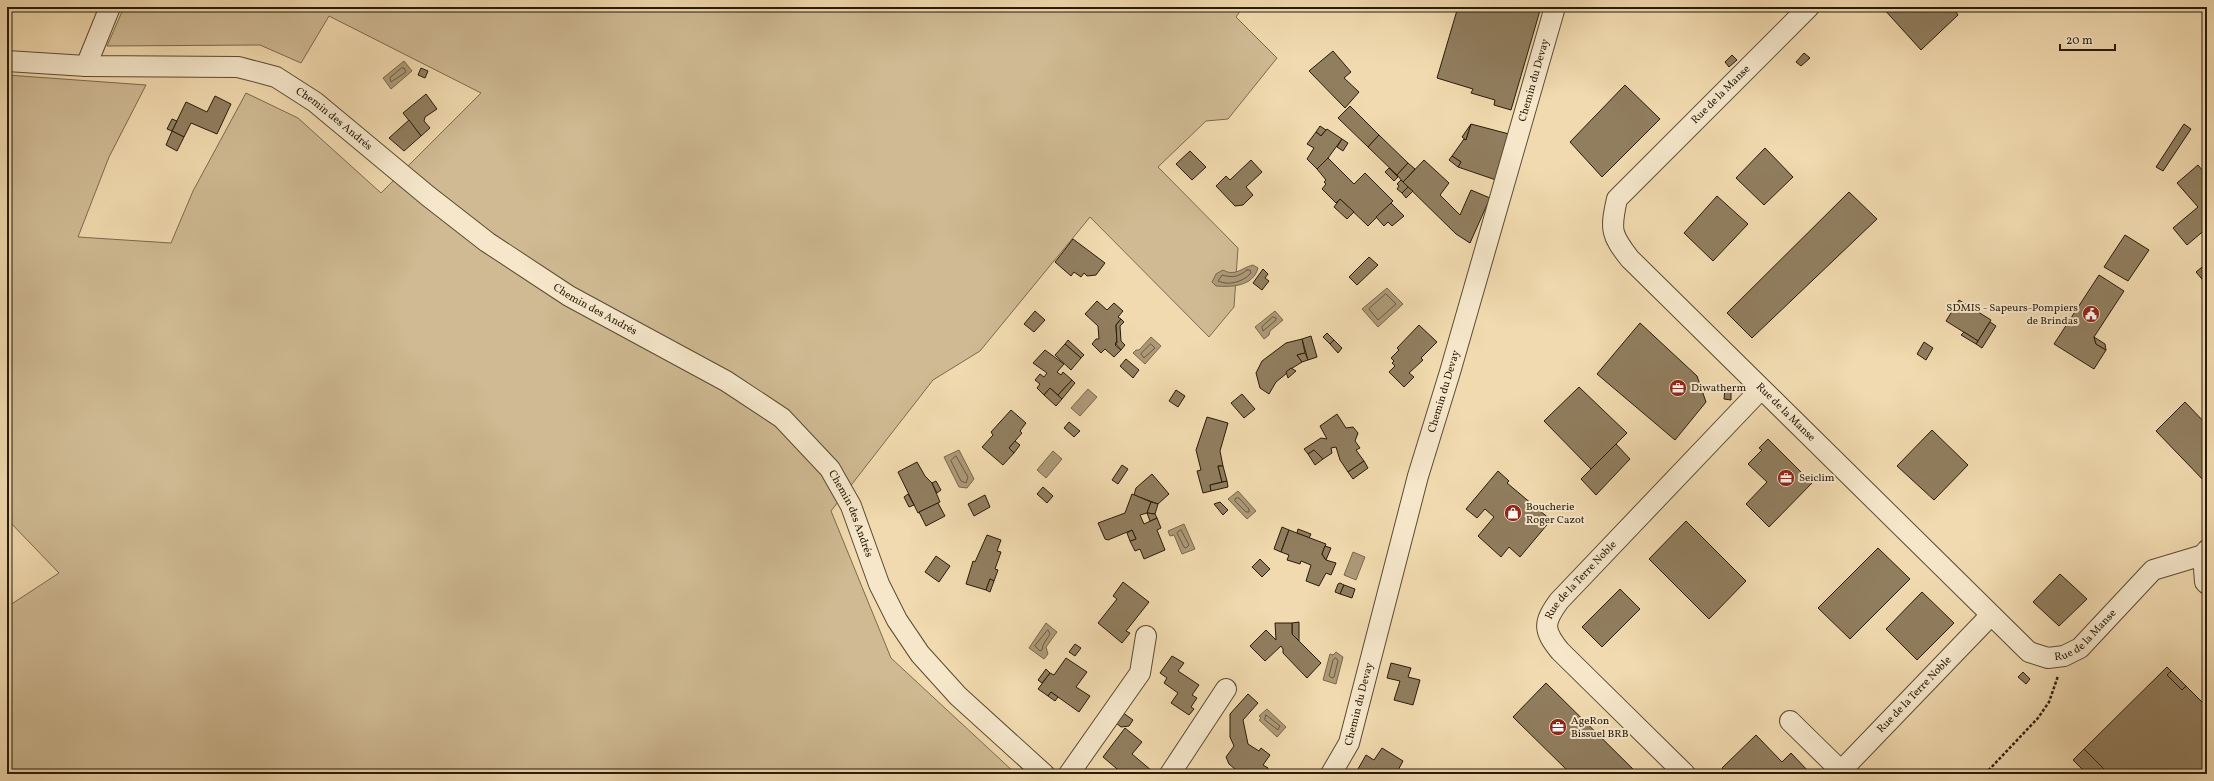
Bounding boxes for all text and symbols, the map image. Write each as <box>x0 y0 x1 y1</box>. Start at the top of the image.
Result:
scale bar <box>2060 26 2115 52</box>
text: 20 m <box>2066 33 2093 49</box>
street label: Chemin du Devay <box>1515 37 1553 123</box>
street label: Rue de la Manse <box>1688 62 1754 128</box>
street label: Chemin des Andrés <box>293 84 376 154</box>
street label: Chemin des Andrés <box>550 280 640 339</box>
place label: SDMIS - Sapeurs-Pompiers de Brindas <box>1946 301 2078 329</box>
public building icon: SDMIS - Sapeurs-Pompiers de Brindas <box>2081 304 2101 324</box>
street label: Chemin du Devay <box>1424 348 1463 435</box>
office icon: Diwatherm <box>1668 378 1688 398</box>
street label: Rue de la Manse <box>1753 380 1819 445</box>
place label: Diwatherm <box>1691 381 1746 396</box>
street label: Chemin des Andrés <box>825 467 876 560</box>
office icon: Seiclim <box>1776 468 1796 488</box>
place label: Seiclim <box>1799 471 1835 486</box>
place label: Boucherie Roger Cazot <box>1526 500 1585 528</box>
shop icon: Boucherie Roger Cazot <box>1503 503 1523 523</box>
street label: Rue de la Terre Noble <box>1542 537 1620 622</box>
street label: Rue de la Manse <box>2053 606 2120 665</box>
street label: Rue de la Terre Noble <box>1874 653 1955 736</box>
street label: Chemin du Devay <box>1341 661 1377 747</box>
place label: AgeRon Bissuel BRB <box>1571 714 1629 742</box>
office icon: AgeRon Bissuel BRB <box>1548 717 1568 737</box>

